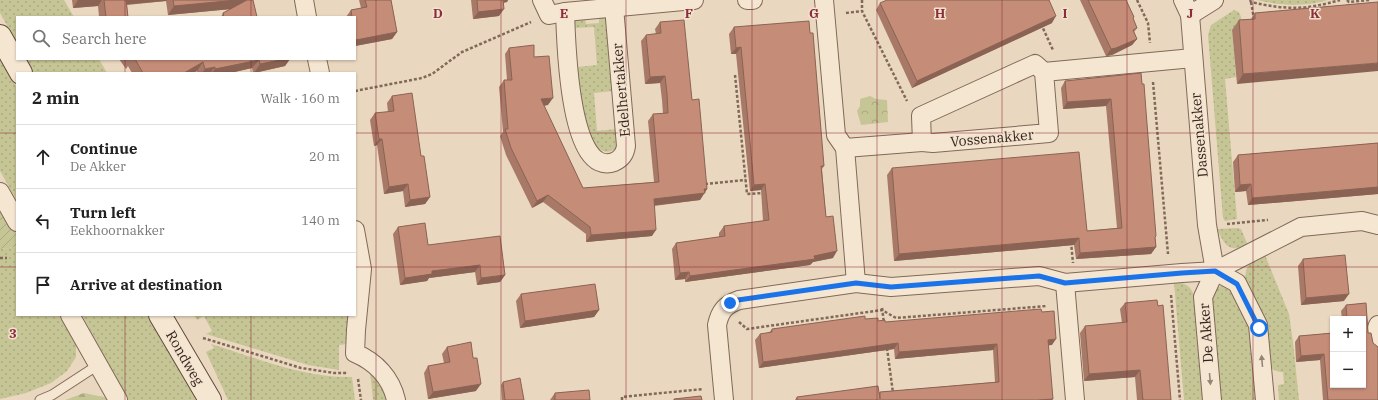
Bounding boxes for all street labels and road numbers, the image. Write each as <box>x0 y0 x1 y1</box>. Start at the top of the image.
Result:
street label: Edelhertakker <box>608 42 634 138</box>
street label: Dassenakker <box>1186 91 1212 178</box>
street label: Vossenakker <box>949 125 1035 151</box>
street label: De Akker <box>1195 302 1217 364</box>
street label: Rondweg <box>162 327 208 389</box>

